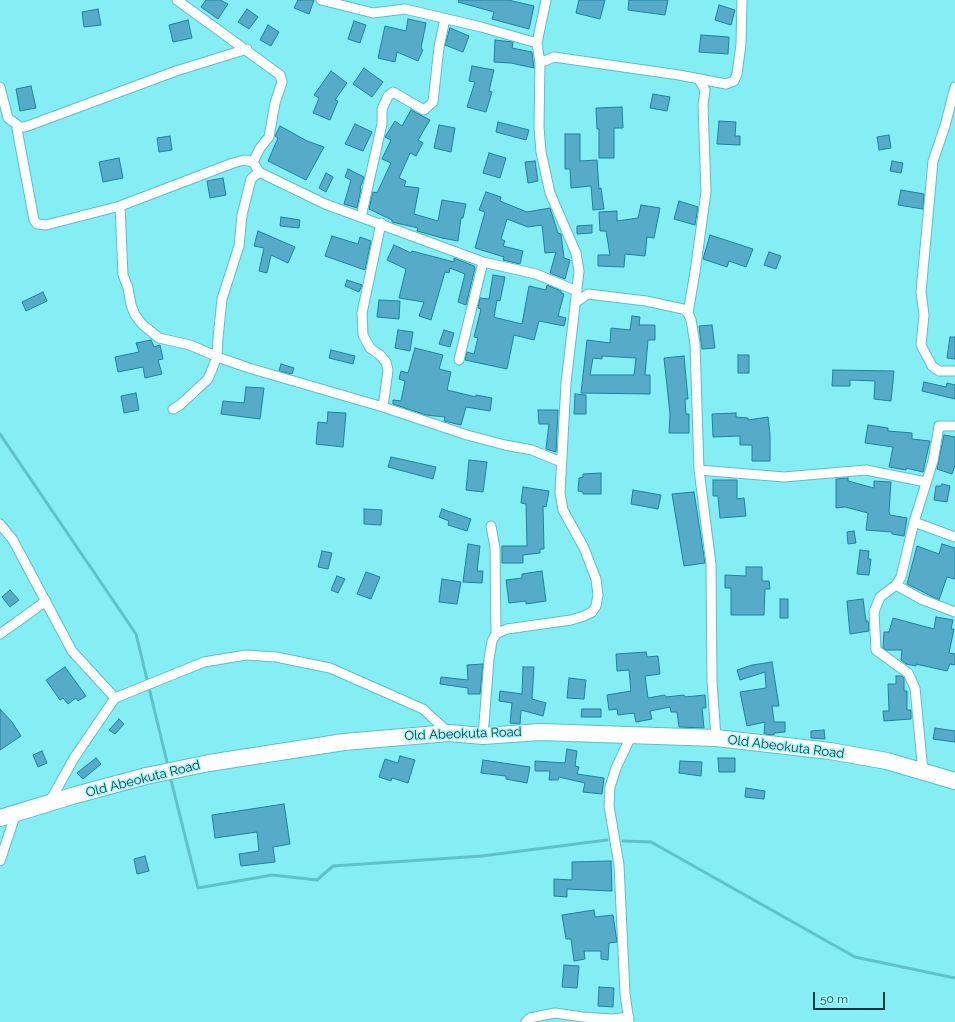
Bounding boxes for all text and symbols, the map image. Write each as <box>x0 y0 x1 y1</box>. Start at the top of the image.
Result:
street label: Old Abeokuta Road <box>404 724 522 744</box>
street label: Old Abeokuta Road <box>727 732 845 762</box>
street label: Old Abeokuta Road <box>84 757 202 801</box>
scale bar <box>815 984 887 1010</box>
text: 50 m <box>820 992 848 1006</box>

